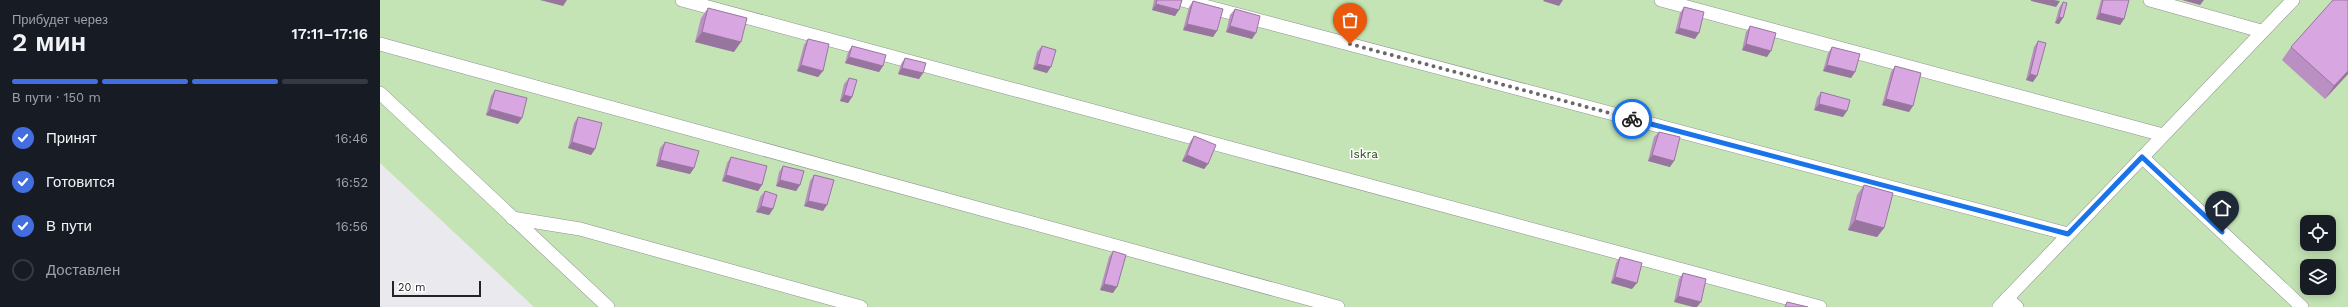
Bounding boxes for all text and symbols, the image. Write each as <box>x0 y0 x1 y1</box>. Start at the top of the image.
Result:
pin <box>1333 3 1367 44</box>
icon: bag <box>1339 9 1361 31</box>
text: Прибудет через <box>12 12 108 27</box>
text: 17:11–17:16 <box>292 25 368 43</box>
text: 2 мин <box>12 27 86 57</box>
text: В пути · 150 m <box>12 90 101 105</box>
courier <box>1612 99 1652 139</box>
icon: bike <box>1621 108 1643 130</box>
icon: check <box>12 127 34 149</box>
text: Принят <box>46 129 97 147</box>
text: 16:46 <box>335 131 368 146</box>
park label: Iskra <box>1350 147 1378 161</box>
icon: check <box>12 171 34 193</box>
text: Готовится <box>46 173 115 191</box>
text: 16:52 <box>336 175 368 190</box>
pin <box>2205 191 2239 232</box>
icon: home <box>2211 197 2233 219</box>
icon: check <box>12 215 34 237</box>
map controls <box>2300 215 2336 295</box>
button: locate <box>2300 215 2336 251</box>
text: В пути <box>46 217 92 235</box>
text: 16:56 <box>336 219 368 234</box>
button: layers <box>2300 259 2336 295</box>
text: Доставлен <box>46 261 120 279</box>
scale bar <box>392 279 481 298</box>
text: 20 m <box>398 281 426 294</box>

